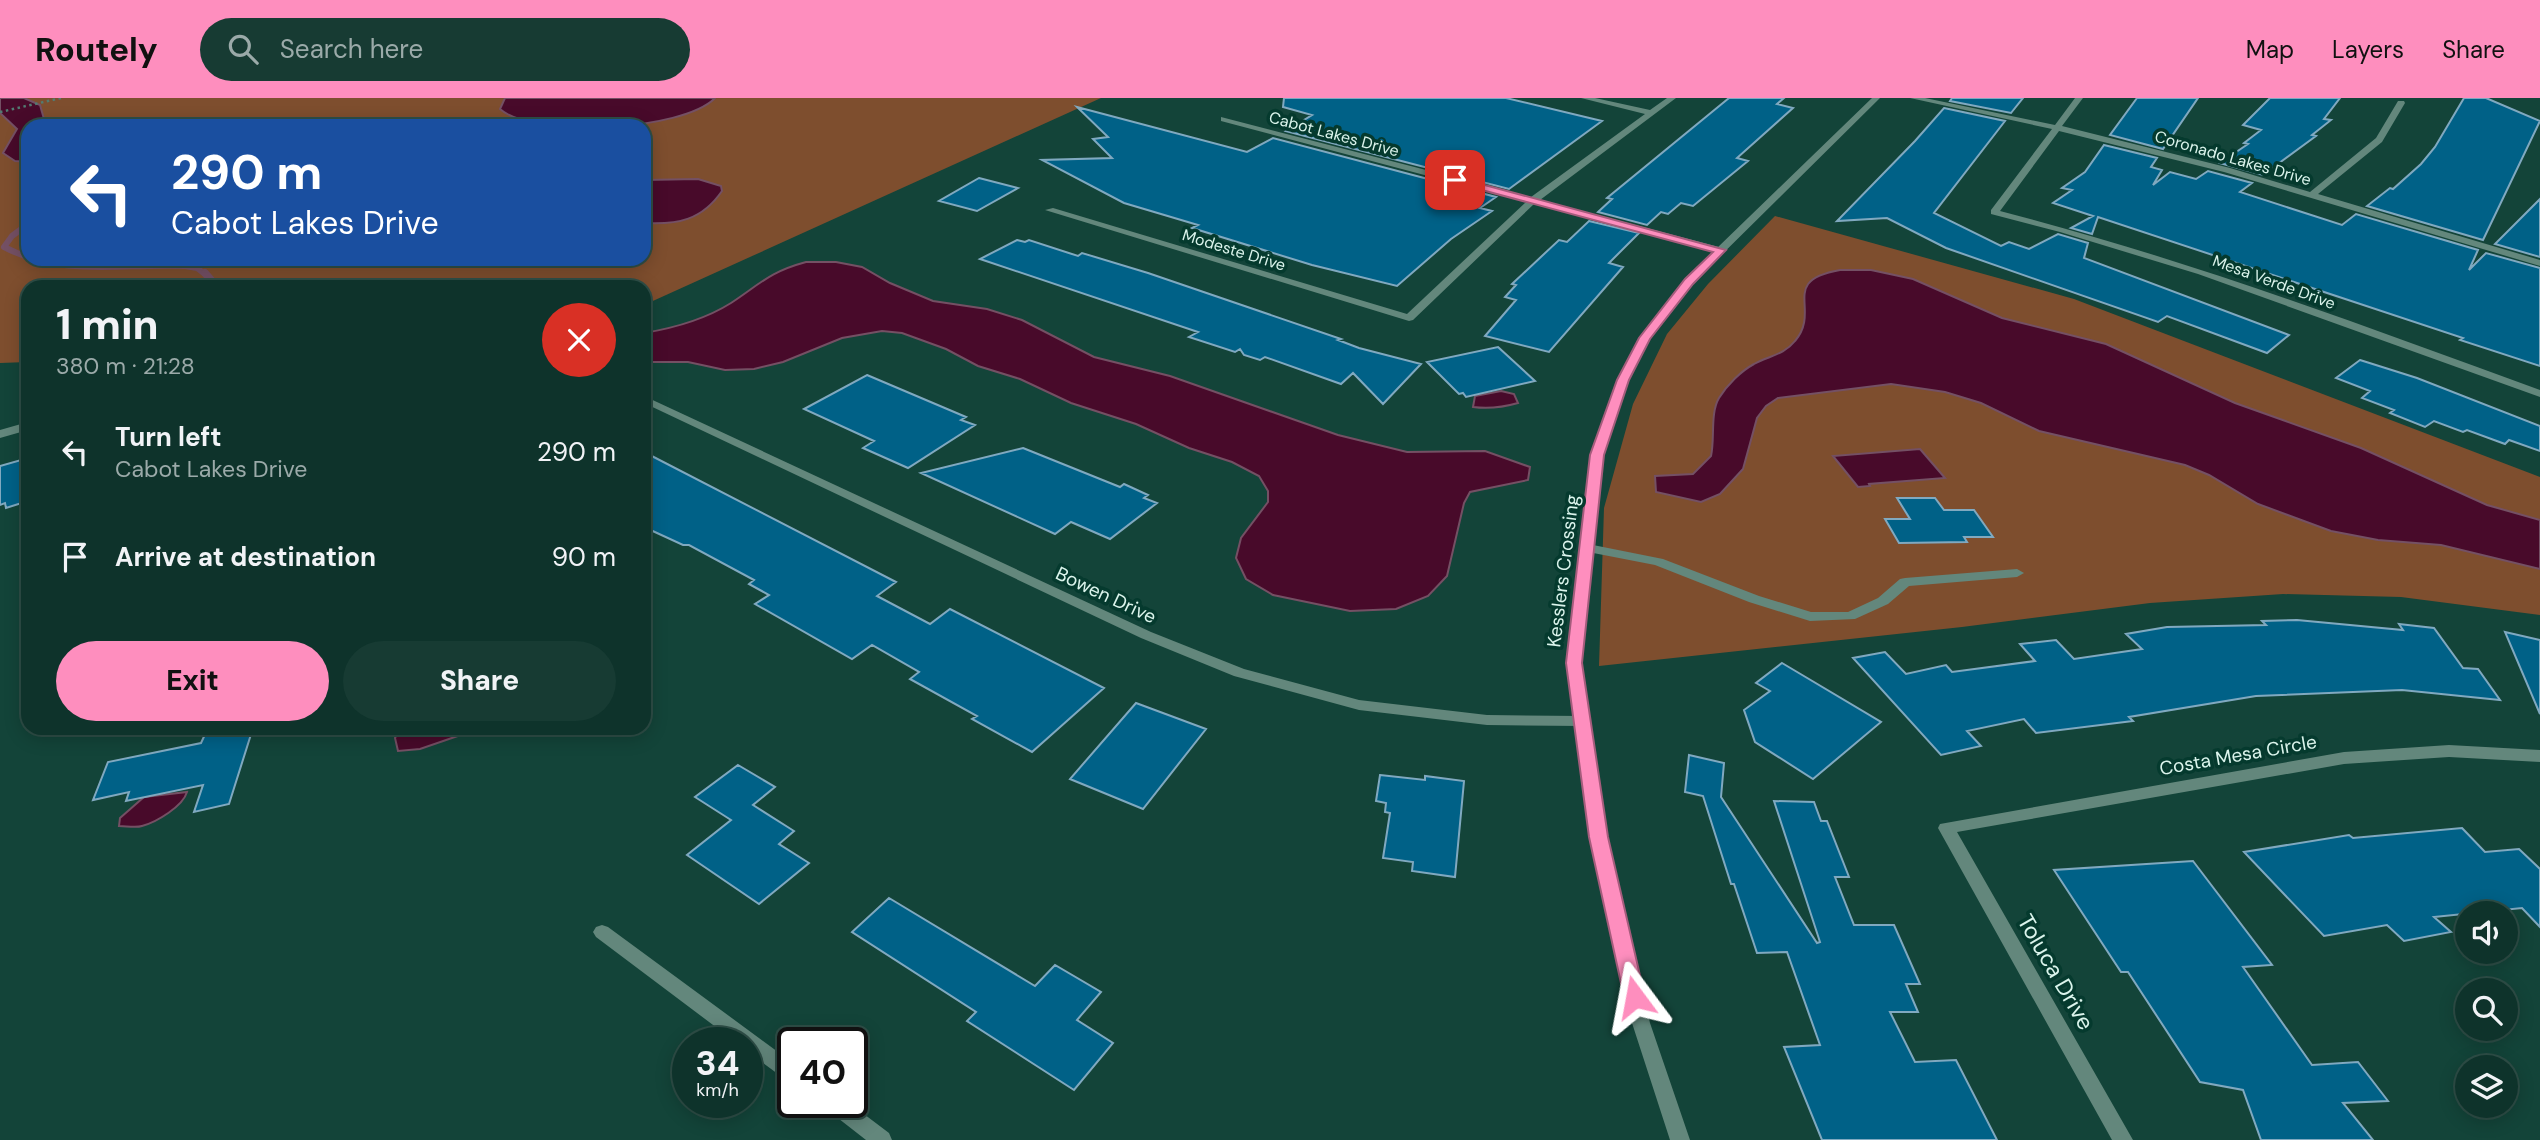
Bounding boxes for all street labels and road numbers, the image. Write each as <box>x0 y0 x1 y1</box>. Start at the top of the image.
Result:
street label: Cabot Lakes Drive <box>1267 107 1401 161</box>
street label: Coronado Lakes Drive <box>2152 126 2314 190</box>
street label: Modeste Drive <box>1180 224 1288 276</box>
street label: Mesa Verde Drive <box>2210 250 2338 314</box>
street label: Kesslers Crossing <box>1541 493 1585 649</box>
street label: Bowen Drive <box>1052 561 1160 629</box>
street label: Costa Mesa Circle <box>2157 729 2319 781</box>
street label: Toluca Drive <box>2011 909 2101 1035</box>

